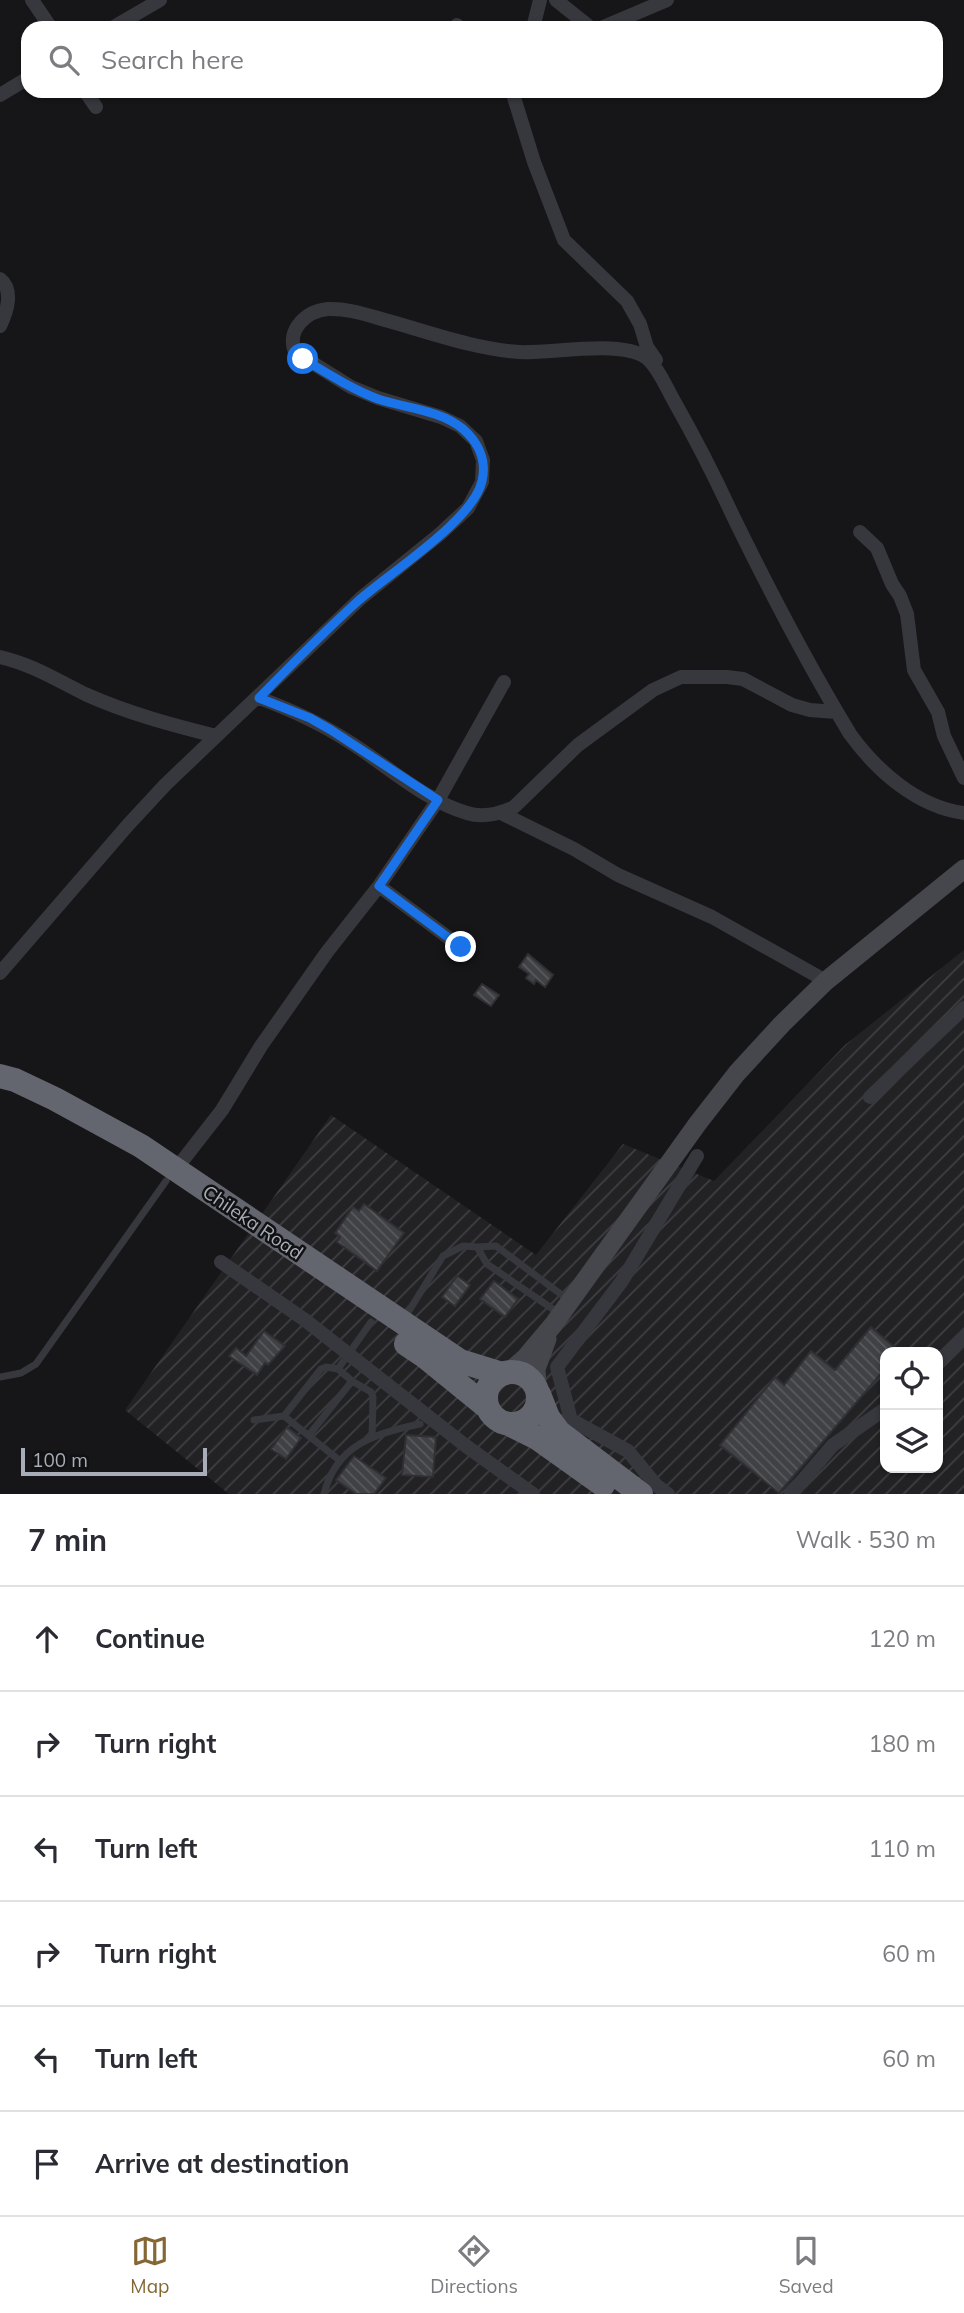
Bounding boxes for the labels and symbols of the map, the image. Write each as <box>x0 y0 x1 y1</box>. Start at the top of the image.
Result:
route start <box>287 343 318 374</box>
route end <box>445 931 476 962</box>
street label: Chileka Road <box>198 1180 308 1264</box>
scale bar <box>21 1445 206 1477</box>

